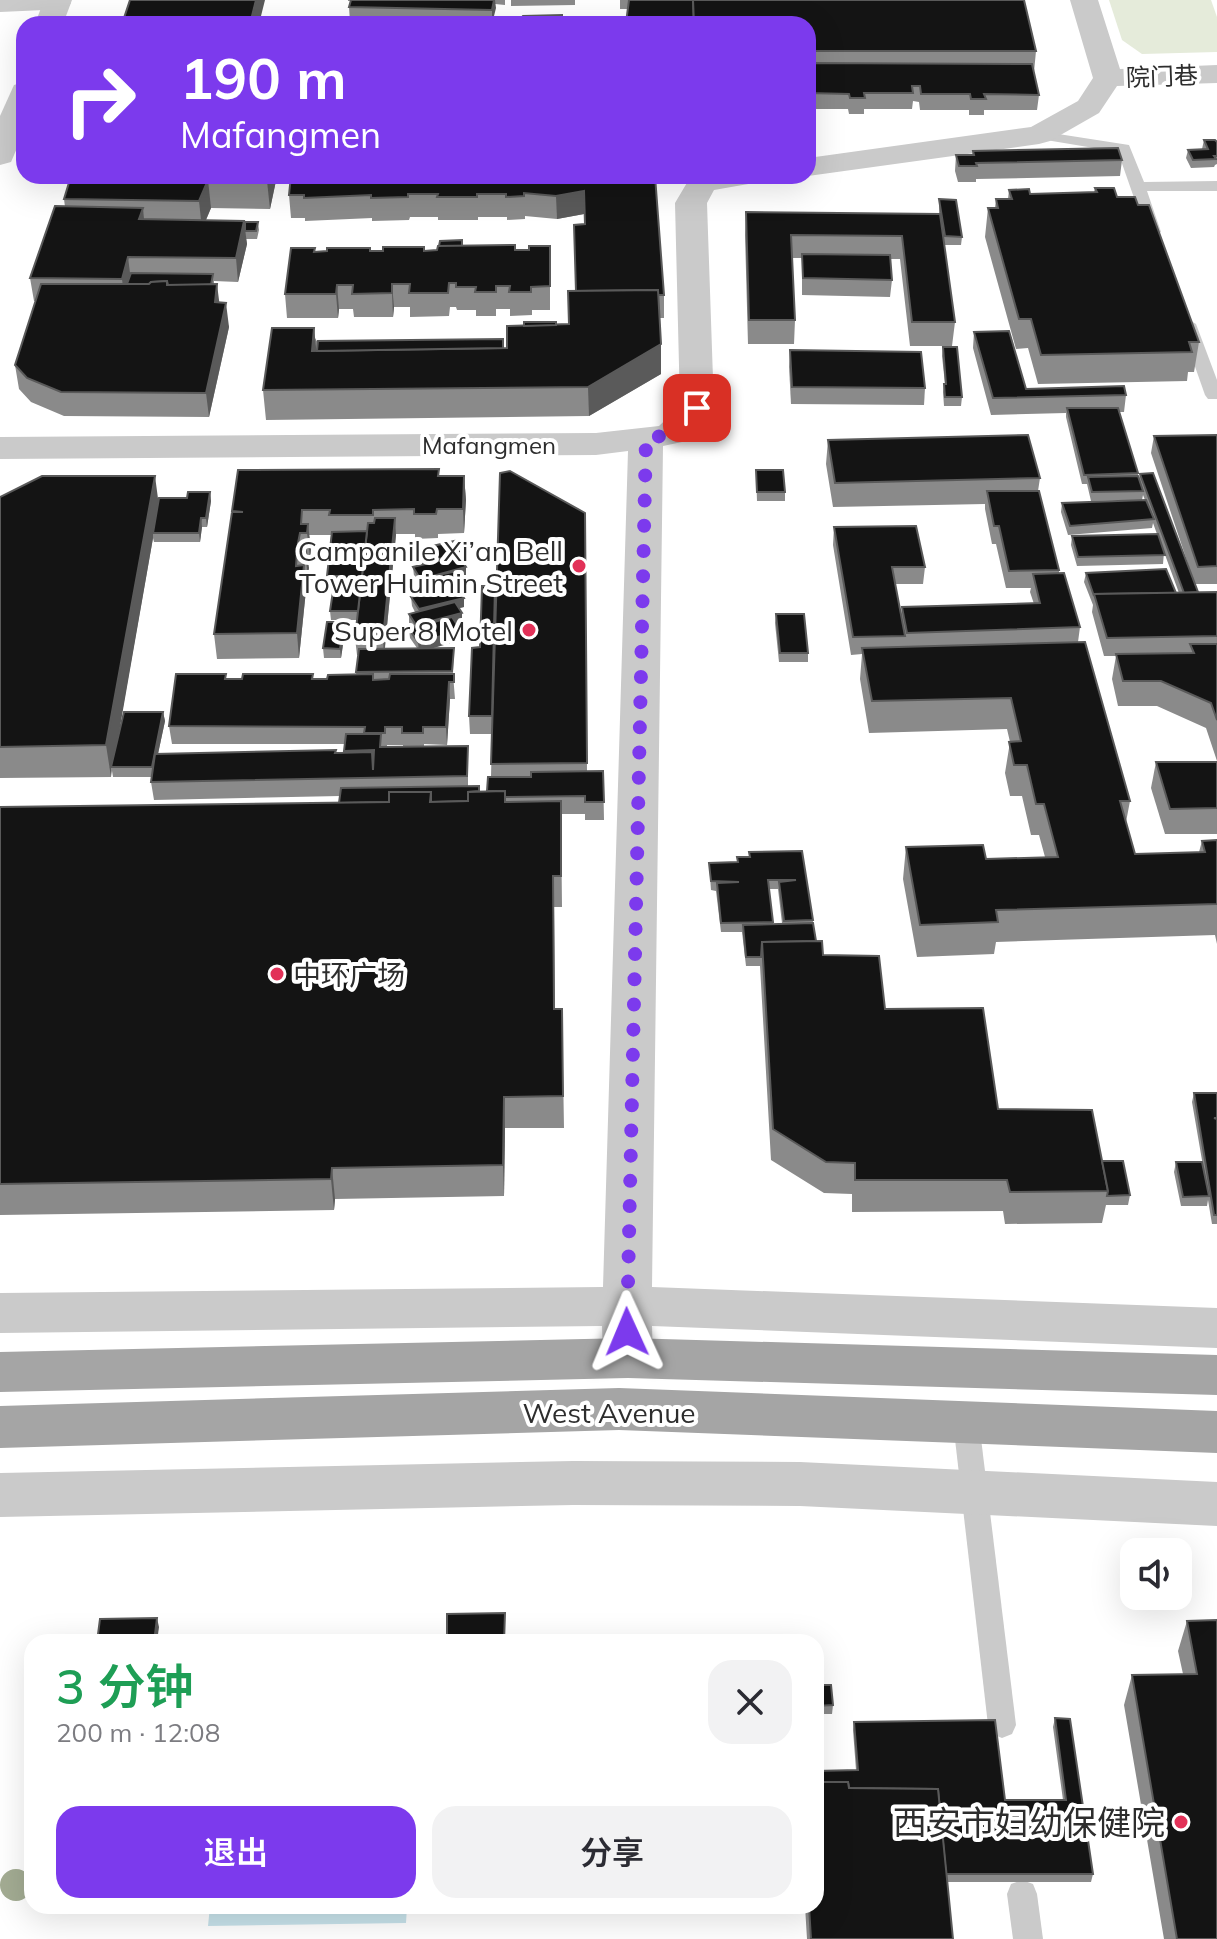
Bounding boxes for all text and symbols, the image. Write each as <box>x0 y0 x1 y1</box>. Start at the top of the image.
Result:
text: 190 m <box>180 43 347 113</box>
icon: right <box>48 48 152 152</box>
street label: 院门巷 <box>1125 60 1199 92</box>
text: Mafangmen <box>180 112 381 157</box>
pin <box>663 374 731 442</box>
icon: arrive <box>675 386 719 430</box>
street label: Mafangmen <box>422 430 556 460</box>
place label: Campanile Xi’an Bell Tower Huimin Street <box>298 533 563 600</box>
marker: Campanile Xi’an Bell Tower Huimin Street <box>570 557 588 575</box>
place label: Super 8 Motel <box>334 613 513 648</box>
marker: Super 8 Motel <box>520 621 538 639</box>
place label: 中环广场 <box>293 957 405 992</box>
marker: 中环广场 <box>268 965 286 983</box>
position arrow <box>585 1290 669 1374</box>
street label: West Avenue <box>522 1395 696 1430</box>
map controls <box>1120 1538 1192 1610</box>
button: sound <box>1120 1538 1192 1610</box>
text: 3 分钟 <box>56 1656 194 1716</box>
button: close <box>708 1660 792 1744</box>
text: 200 m · 12:08 <box>56 1716 220 1749</box>
place label: 西安市妇幼保健院 <box>893 1801 1165 1844</box>
button: 退出 <box>56 1806 416 1898</box>
button: 分享 <box>432 1806 792 1898</box>
marker: 西安市妇幼保健院 <box>1172 1813 1190 1831</box>

